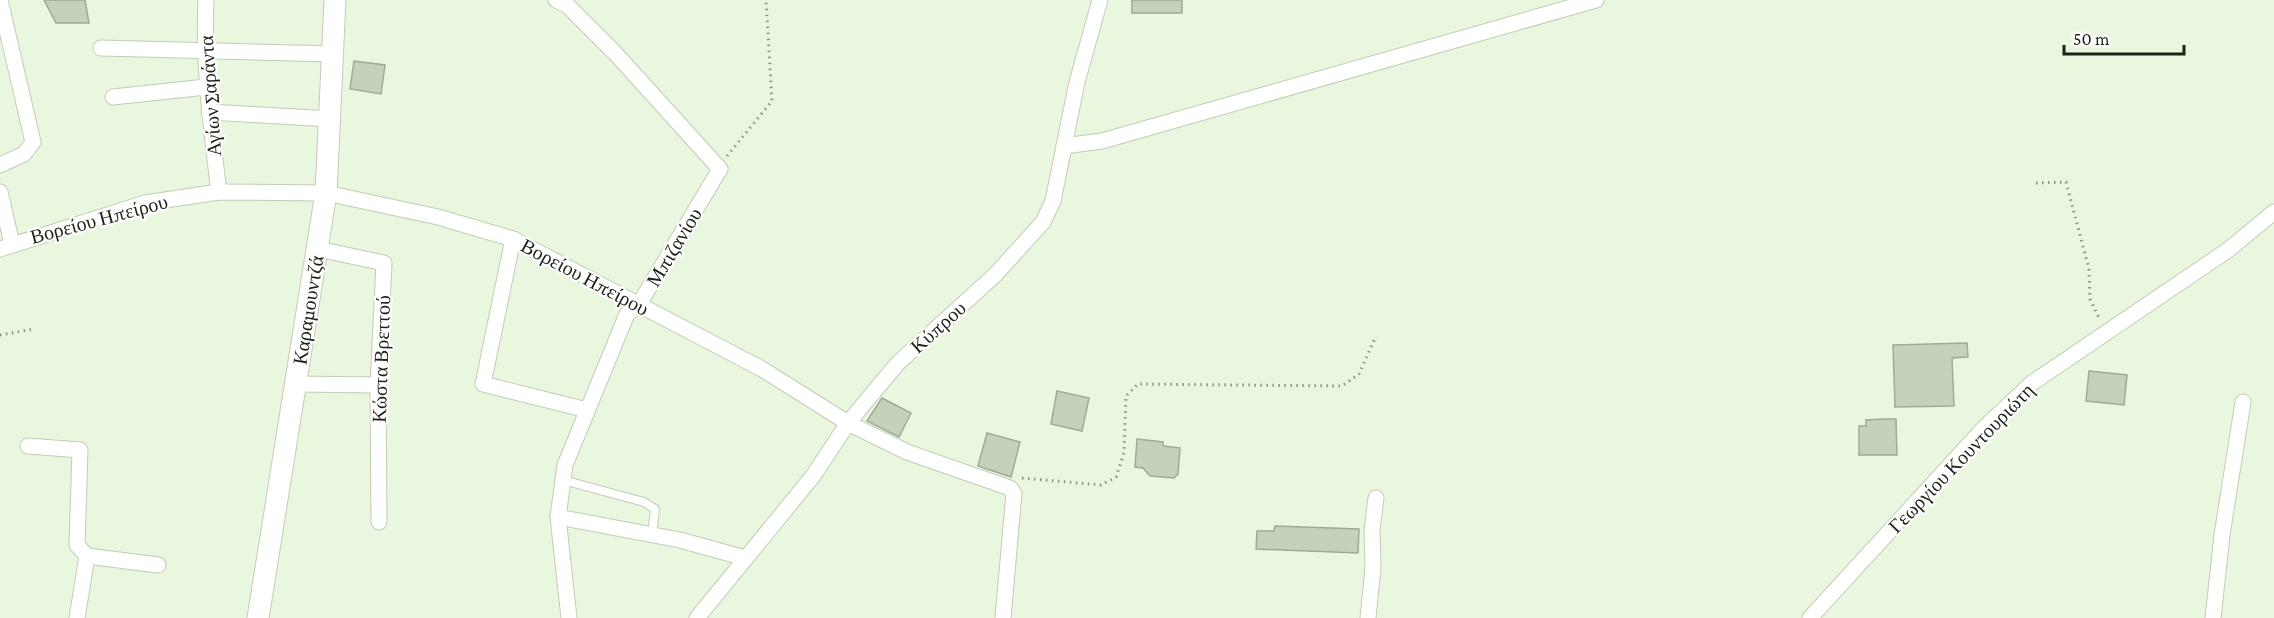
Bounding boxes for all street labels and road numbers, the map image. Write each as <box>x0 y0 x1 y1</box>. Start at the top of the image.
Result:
street label: Αγίων Σαράντα <box>195 34 226 157</box>
street label: Βορείου Ηπείρου <box>28 190 170 249</box>
street label: Μπιζανίου <box>642 204 707 291</box>
street label: Βορείου Ηπείρου <box>517 234 653 321</box>
street label: Καραμουντζά <box>289 253 329 366</box>
street label: Κώστα Βρεττού <box>368 295 395 423</box>
street label: Κύπρου <box>906 296 971 358</box>
street label: Γεωργίου Κουντουριώτη <box>1884 379 2039 538</box>

